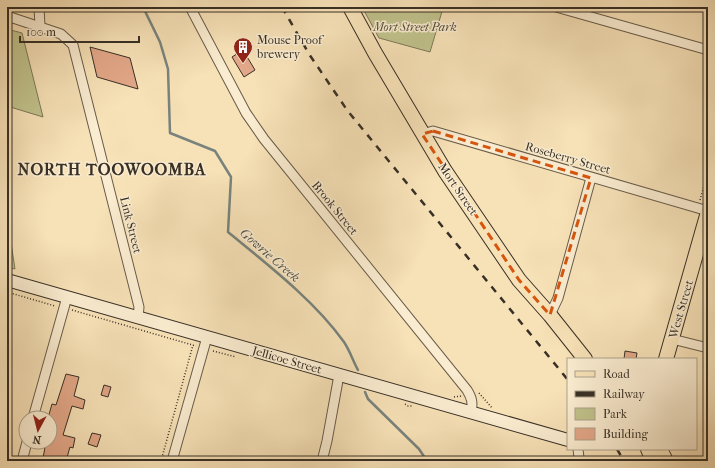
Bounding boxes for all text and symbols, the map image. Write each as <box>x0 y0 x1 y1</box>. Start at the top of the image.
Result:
scale bar <box>20 18 139 44</box>
park label: Mort Street Park <box>372 20 457 34</box>
text: 100 m <box>26 25 56 39</box>
place label: Mouse Proof brewery <box>256 33 325 61</box>
building icon: Mouse Proof brewery <box>232 36 254 64</box>
street label: Roseberry Street <box>524 139 613 177</box>
district label: NORTH TOOWOOMBA <box>18 160 207 179</box>
street label: Mort Street <box>435 160 481 219</box>
street label: Brook Street <box>309 178 361 238</box>
street label: Link Street <box>117 195 145 256</box>
water label: Gowrie Creek <box>237 225 303 285</box>
street label: West Street <box>666 278 696 341</box>
street label: Jellicoe Street <box>250 343 324 377</box>
legend <box>567 358 697 450</box>
text: Road <box>603 367 630 381</box>
text: Railway <box>603 387 645 401</box>
text: Park <box>603 407 628 421</box>
north arrow <box>18 410 58 450</box>
text: Building <box>603 427 648 441</box>
text: N <box>31 432 42 446</box>

